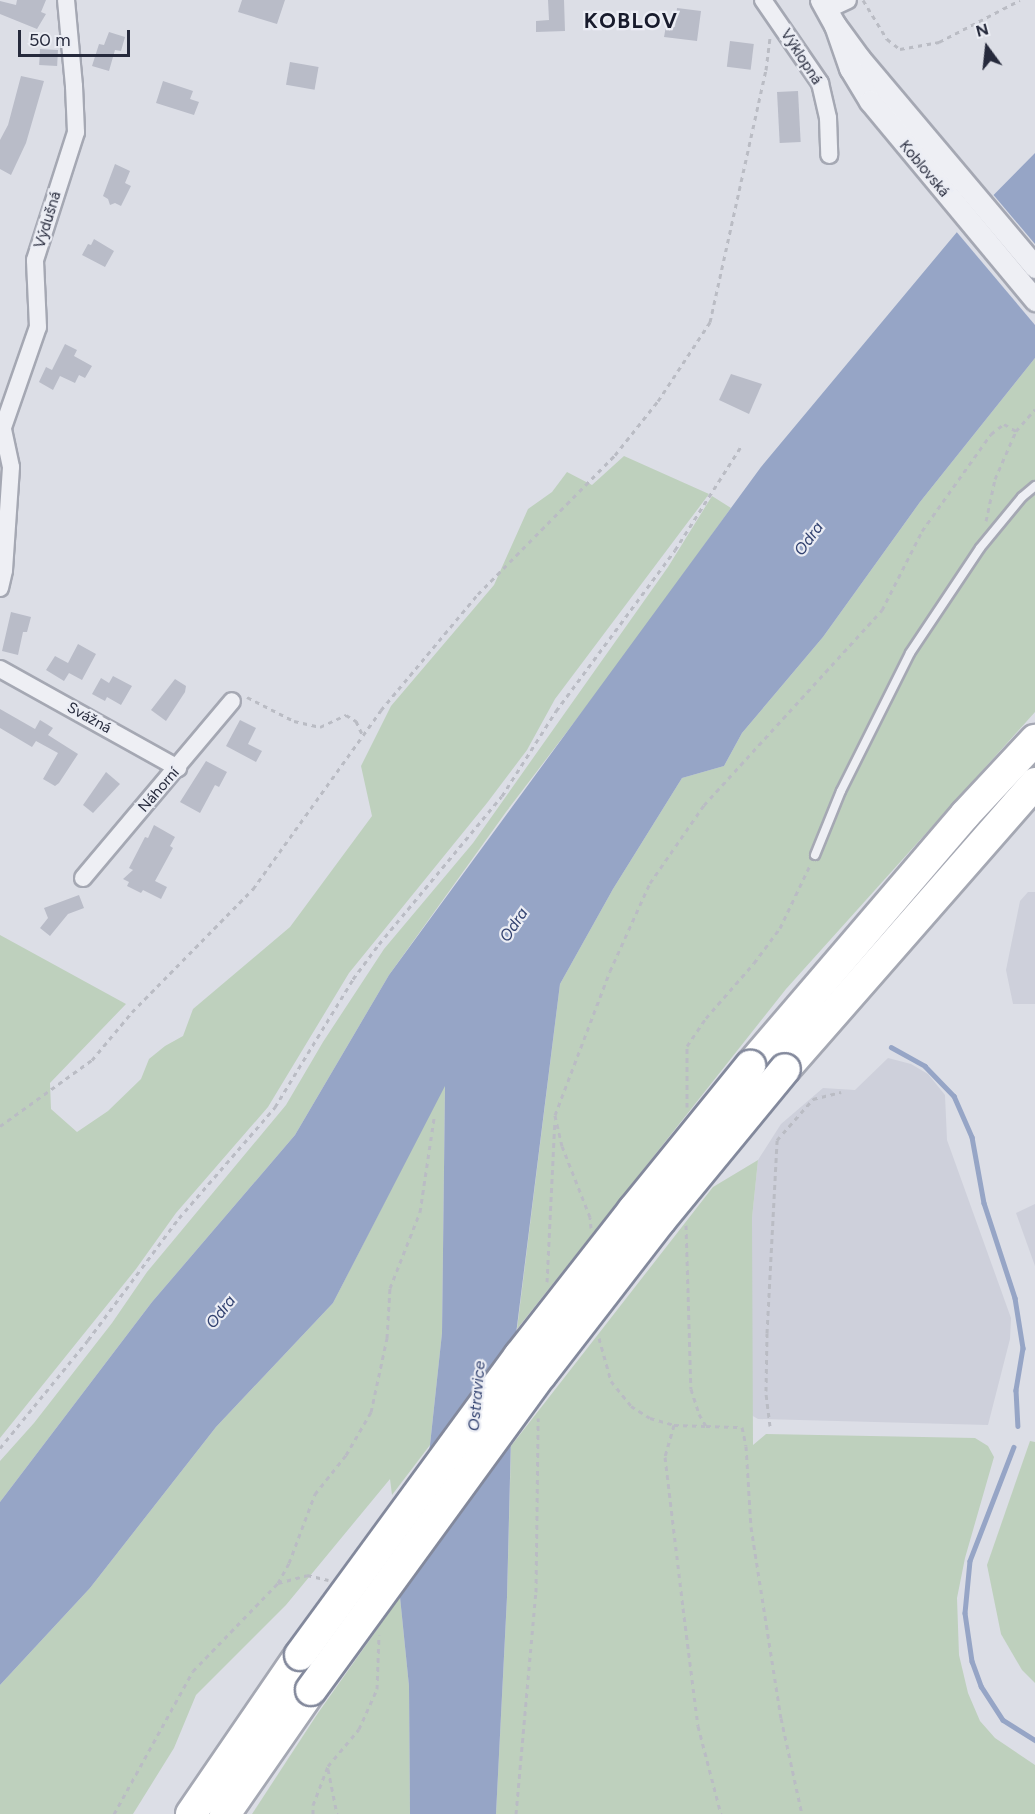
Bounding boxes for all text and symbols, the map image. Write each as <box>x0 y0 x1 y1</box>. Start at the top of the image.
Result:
district label: KOBLOV <box>584 8 678 34</box>
scale bar <box>21 18 134 56</box>
north arrow <box>957 18 1017 78</box>
text: N <box>974 19 991 41</box>
street label: Výklopná <box>776 26 826 88</box>
text: 50 m <box>29 29 71 51</box>
street label: Koblovská <box>895 137 953 201</box>
street label: Výdušná <box>31 189 65 251</box>
water label: Odra <box>790 519 828 559</box>
street label: Svážná <box>64 699 114 737</box>
street label: Náhorní <box>135 764 183 816</box>
water label: Odra <box>496 904 532 946</box>
water label: Odra <box>202 1292 240 1332</box>
water label: Ostravice <box>464 1360 490 1432</box>

